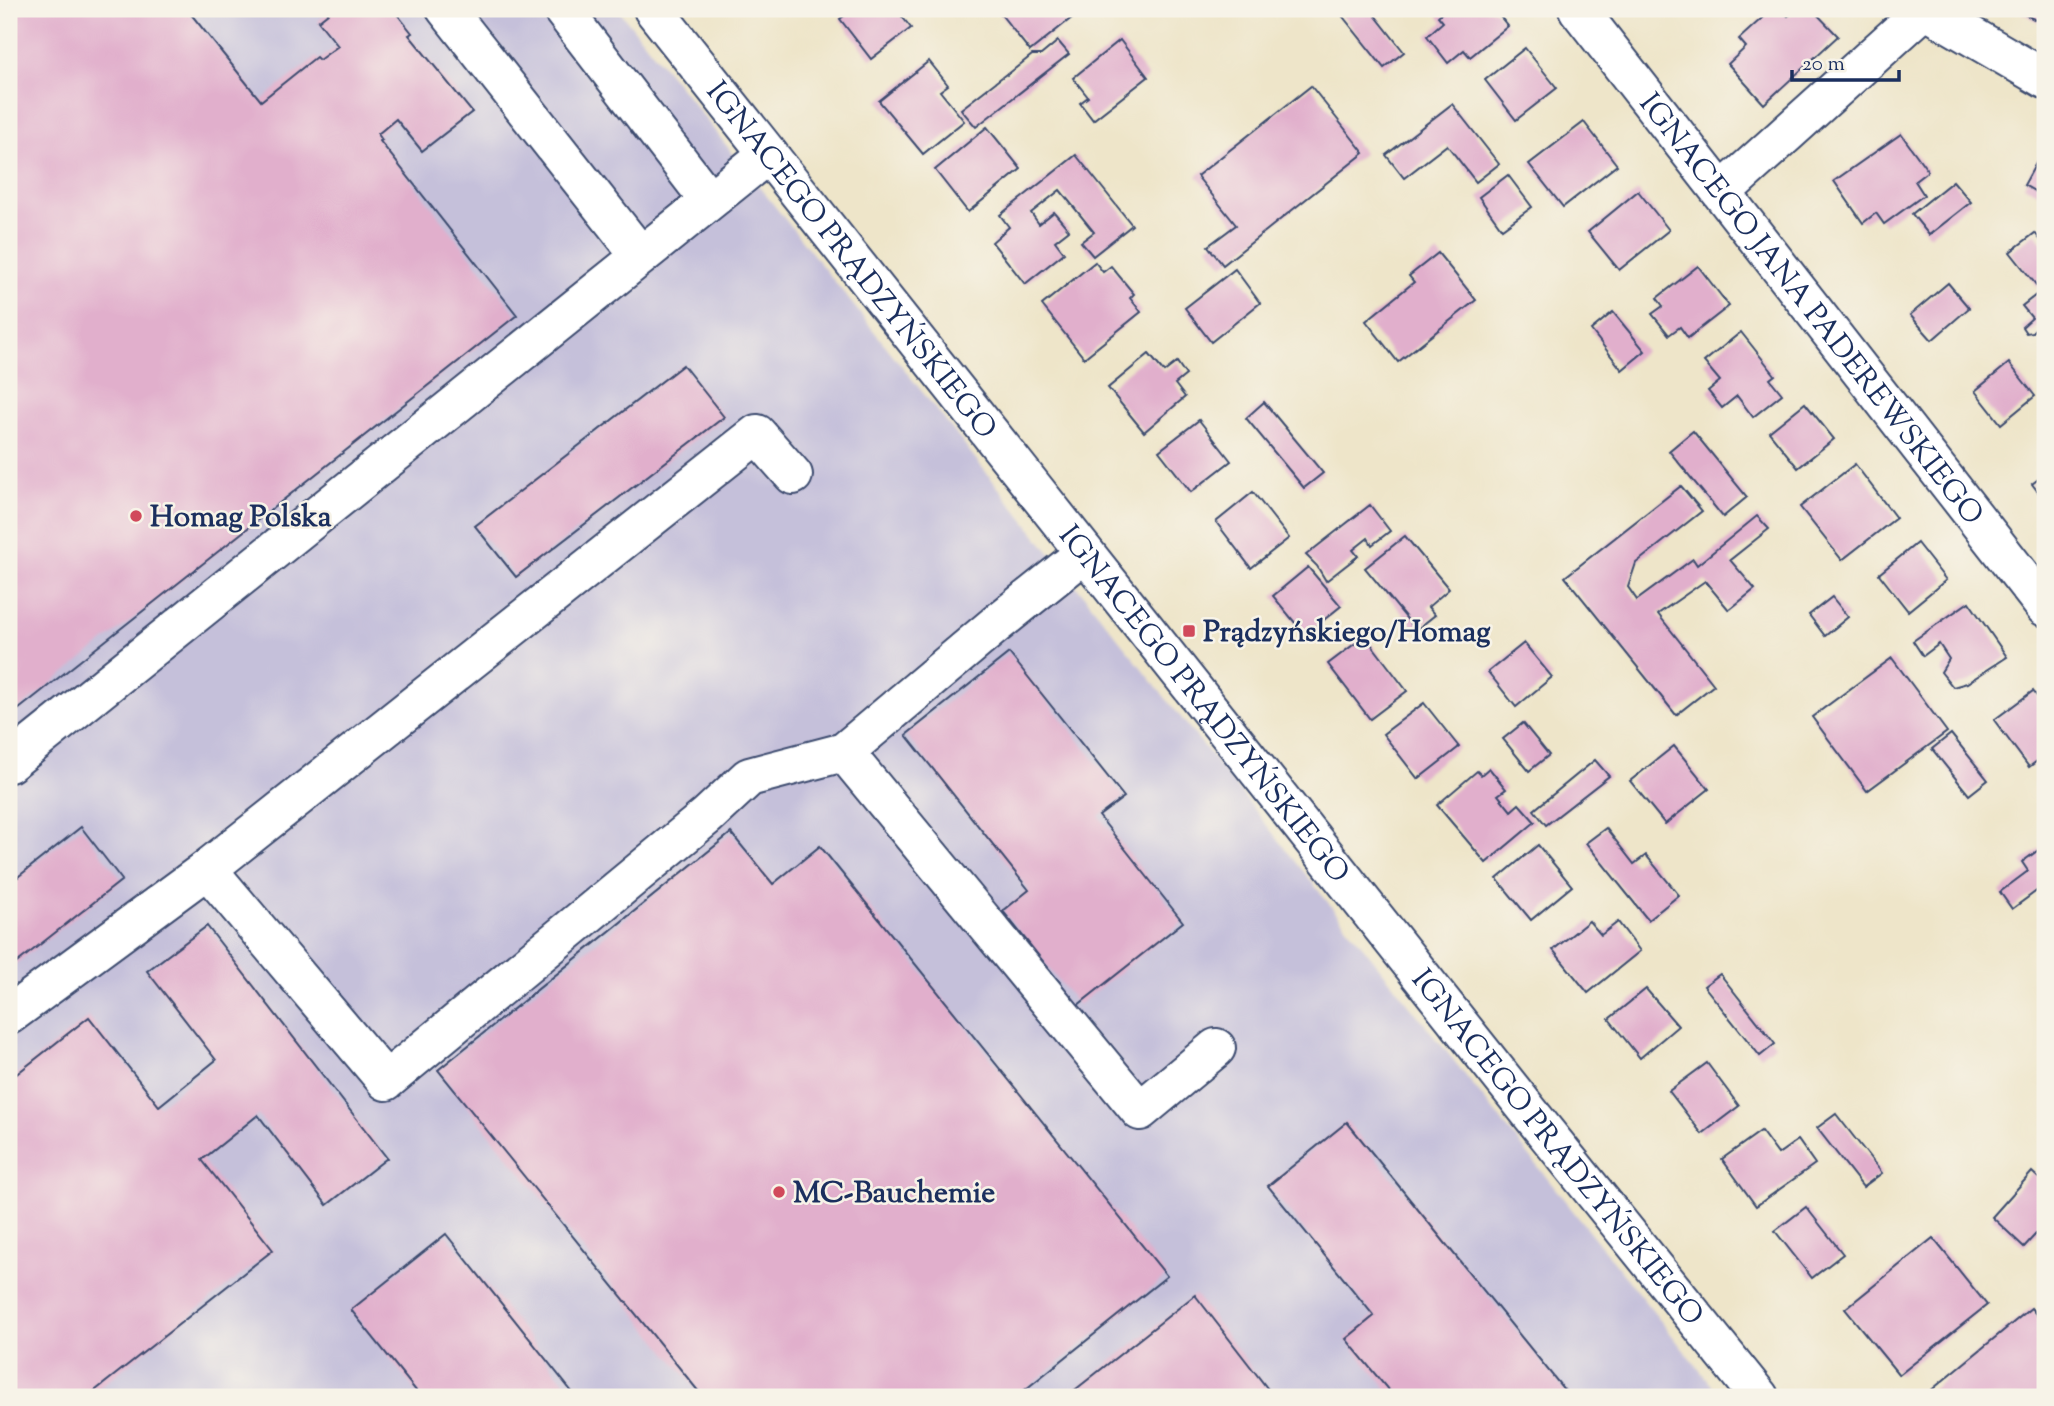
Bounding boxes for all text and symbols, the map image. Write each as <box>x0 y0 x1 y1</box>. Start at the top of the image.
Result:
scale bar <box>1792 38 1898 82</box>
text: 20 m <box>1802 50 1845 80</box>
street label: IGNACEGO PRĄDZYŃSKIEGO <box>694 73 1006 449</box>
street label: IGNACEGO JANA PADEREWSKIEGO <box>1628 85 1992 535</box>
place label: Homag Polska <box>150 497 332 540</box>
marker: Homag Polska <box>128 508 144 524</box>
street label: IGNACEGO PRĄDZYŃSKIEGO <box>1047 517 1358 893</box>
place label: Prądzyńskiego/Homag <box>1203 612 1491 655</box>
marker: Prądzyńskiego/Homag <box>1181 623 1197 639</box>
street label: IGNACEGO PRĄDZYŃSKIEGO <box>1400 961 1712 1336</box>
place label: MC-Bauchemie <box>793 1173 995 1216</box>
marker: MC-Bauchemie <box>771 1184 787 1200</box>

